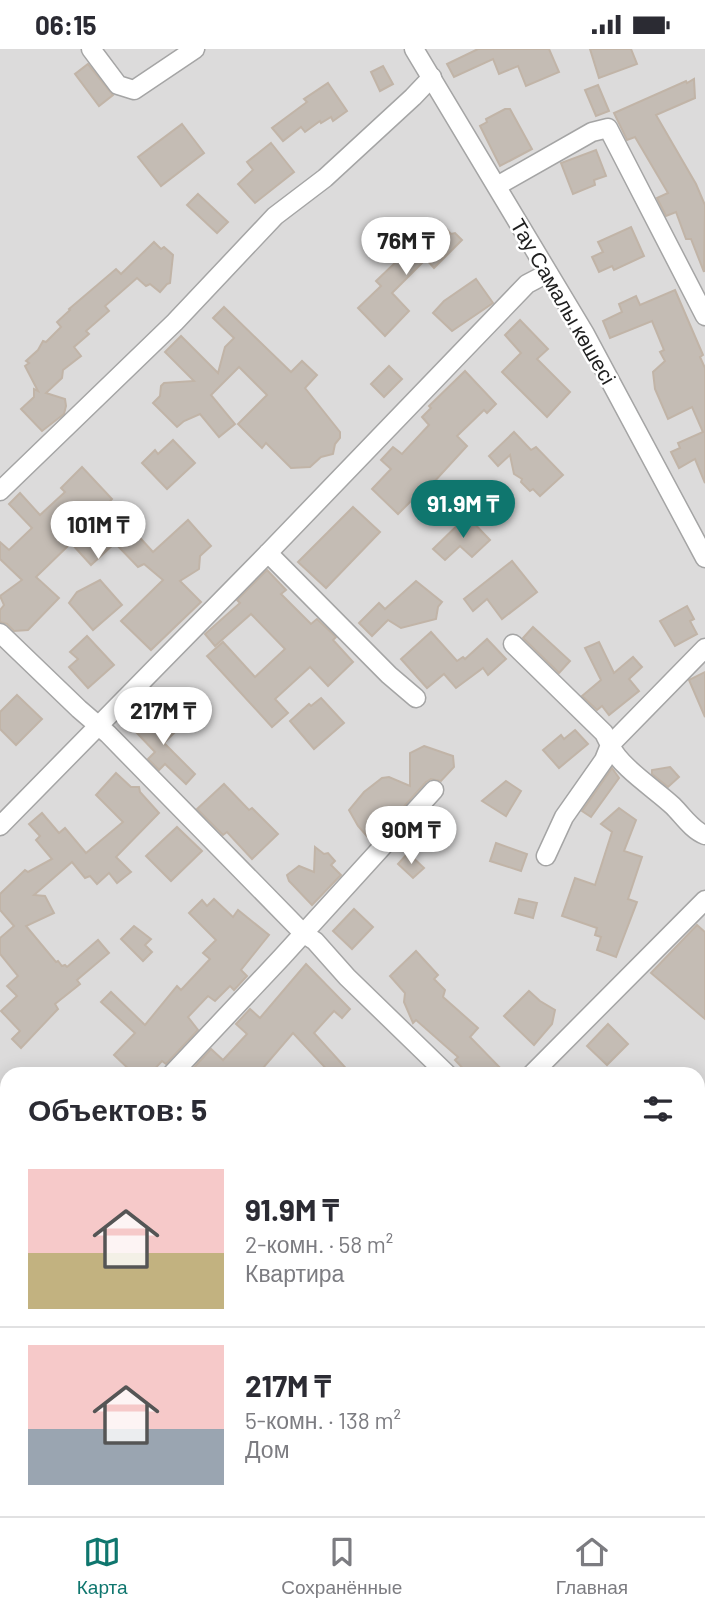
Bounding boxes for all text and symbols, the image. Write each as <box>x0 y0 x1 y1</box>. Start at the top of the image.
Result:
text: 06:15 <box>35 9 96 40</box>
street label: Тау Самалы көшесі <box>506 214 622 388</box>
pin: 76M ₸ <box>357 217 455 277</box>
text: 76M ₸ <box>377 226 435 254</box>
pin: 91.9M ₸ <box>398 481 528 540</box>
text: 91.9M ₸ <box>427 489 499 517</box>
pin: 101M ₸ <box>41 501 155 561</box>
text: 101M ₸ <box>67 510 129 538</box>
pin: 217M ₸ <box>106 687 220 747</box>
text: 217M ₸ <box>130 696 196 724</box>
pin: 90M ₸ <box>362 807 460 866</box>
text: 90M ₸ <box>382 815 440 843</box>
icon: filters <box>639 1090 677 1128</box>
text: Объектов: 5 <box>28 1091 207 1127</box>
text: 91.9M ₸ <box>245 1191 339 1227</box>
icon: home <box>84 1197 168 1281</box>
text: 2-комн. · 58 m² <box>245 1230 393 1258</box>
text: Квартира <box>245 1259 344 1287</box>
text: 217M ₸ <box>245 1367 331 1403</box>
icon: home <box>84 1373 168 1457</box>
text: 5-комн. · 138 m² <box>245 1406 401 1434</box>
text: Дом <box>245 1435 289 1463</box>
tab: Карта <box>77 1533 128 1599</box>
tab: Сохранённые <box>281 1533 402 1599</box>
tab: Главная <box>556 1533 628 1599</box>

